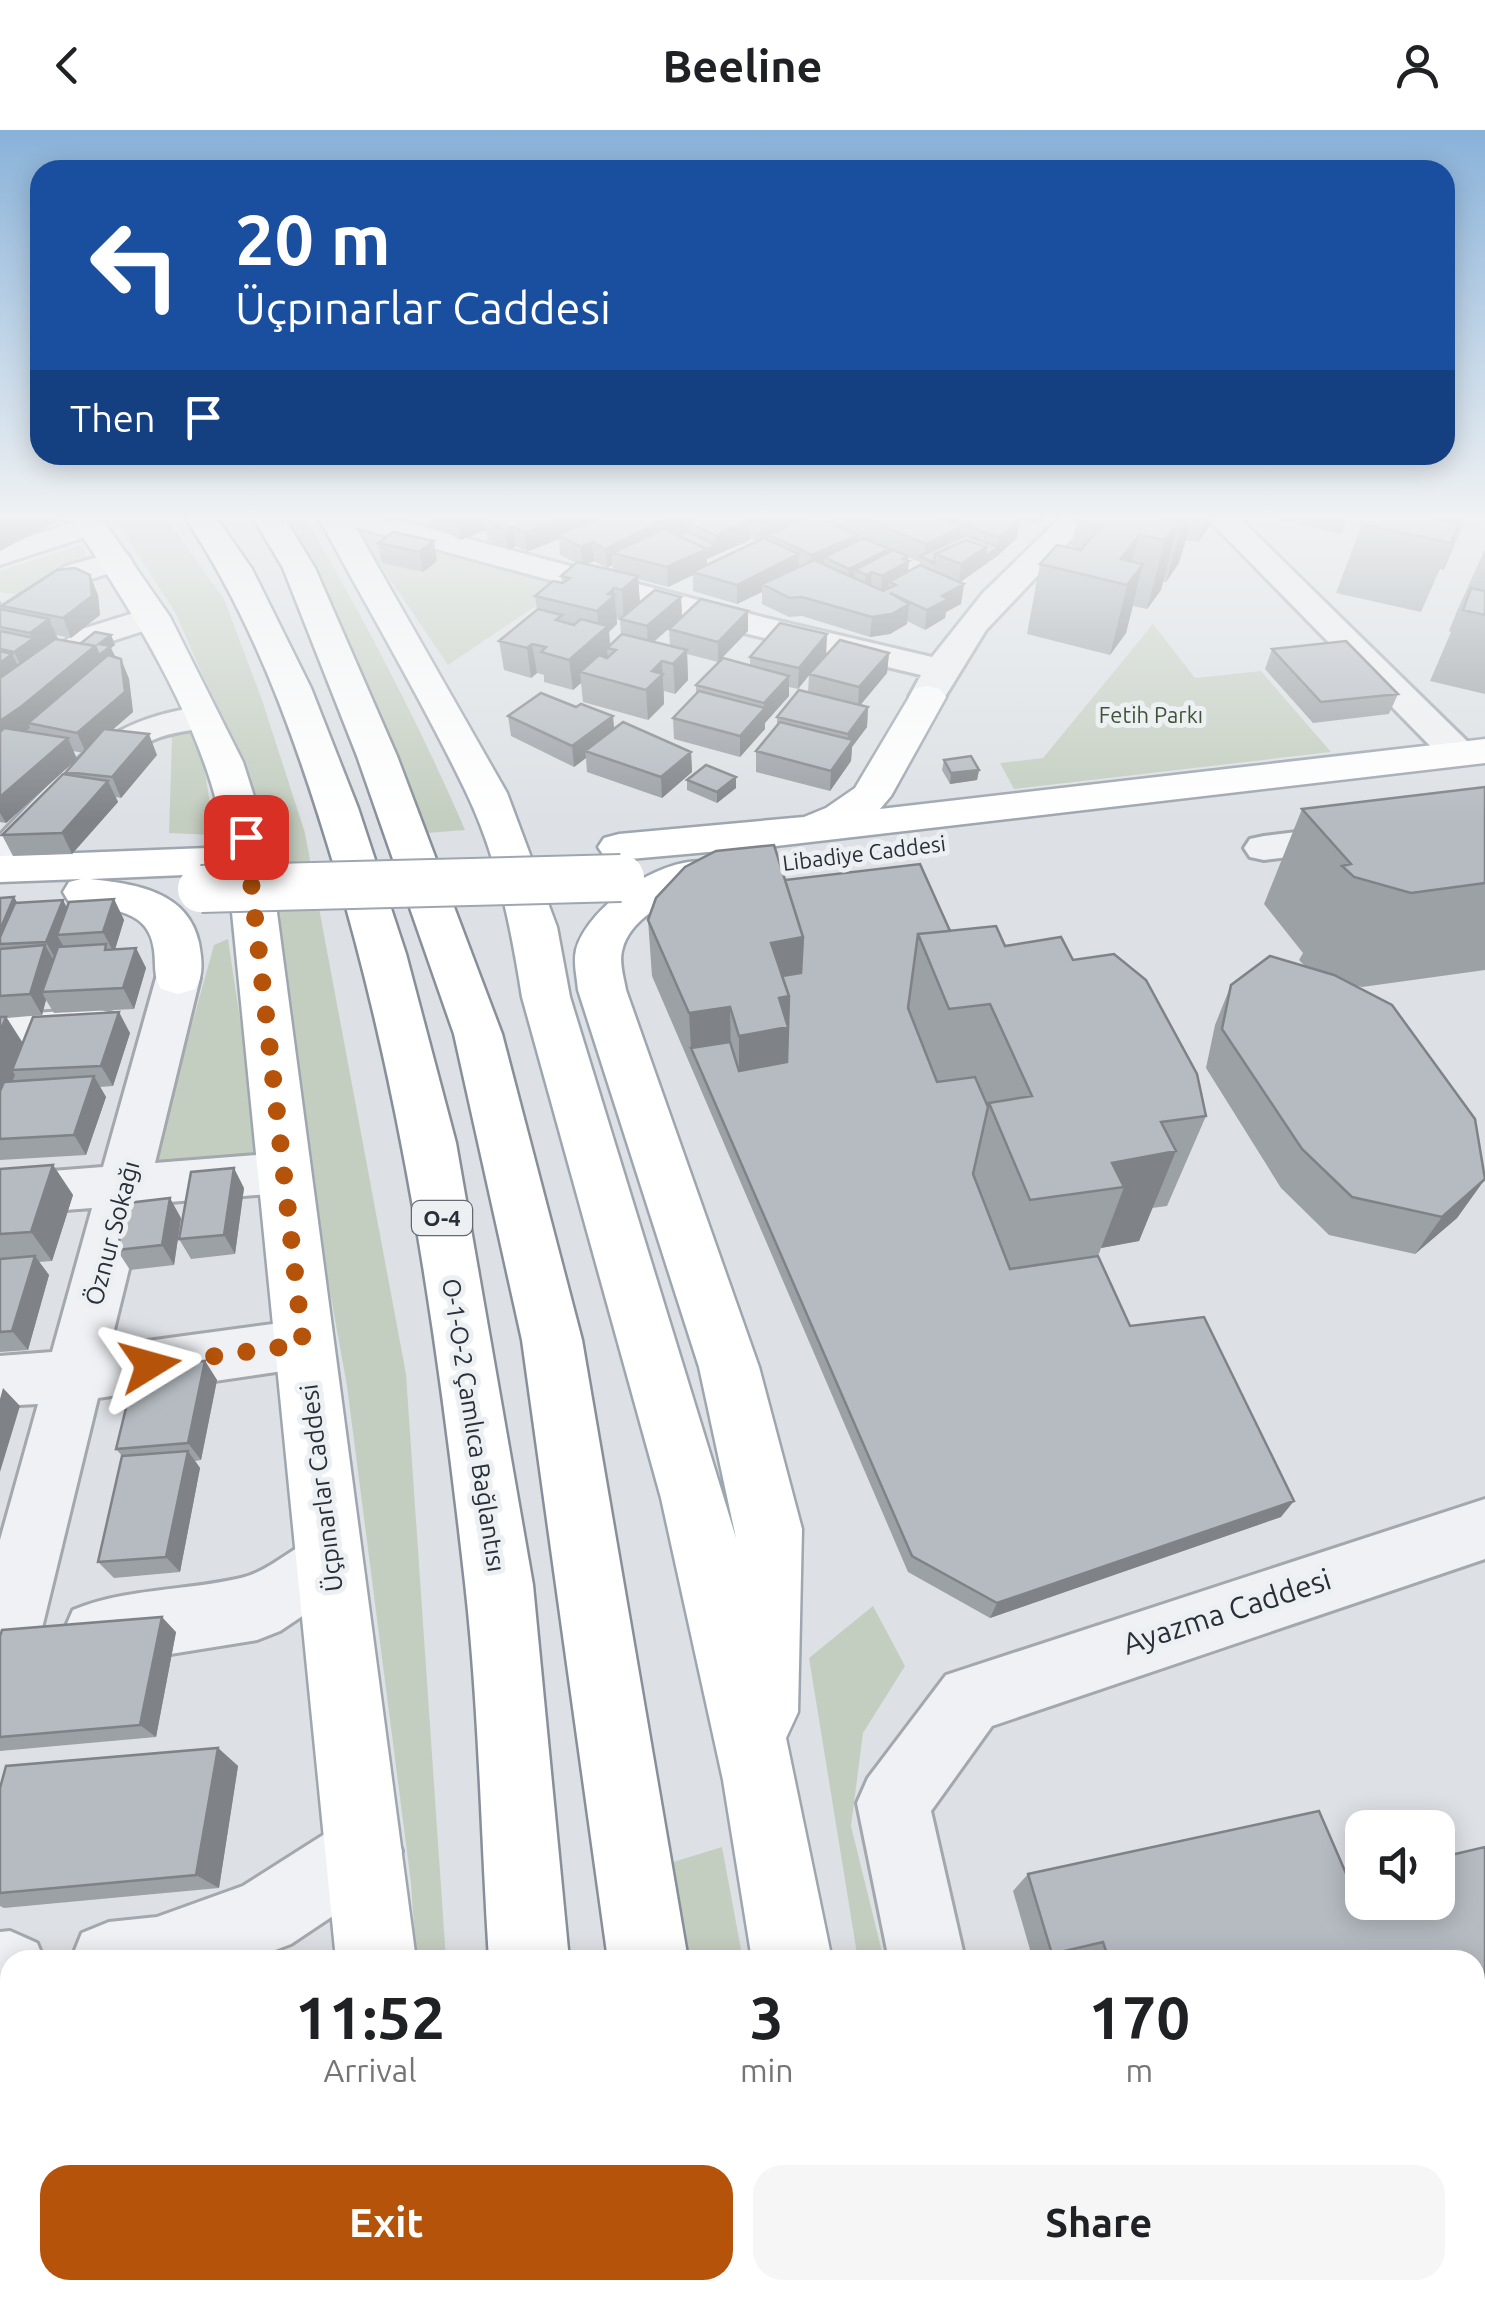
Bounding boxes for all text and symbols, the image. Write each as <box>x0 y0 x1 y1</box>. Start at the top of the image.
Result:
icon: back <box>40 38 95 93</box>
icon: person <box>1390 38 1445 93</box>
text: Beeline <box>662 40 823 91</box>
icon: left <box>70 200 200 330</box>
text: 20 m <box>235 200 391 278</box>
text: Üçpınarlar Caddesi <box>235 282 611 333</box>
icon: arrive <box>176 390 231 445</box>
text: Then <box>70 397 156 439</box>
park label: Fetih Parkı <box>1099 702 1203 727</box>
pin <box>204 795 289 880</box>
icon: arrive <box>219 810 274 865</box>
street label: Libadiye Caddesi <box>781 830 947 875</box>
street label: Öznur Sokağı <box>79 1158 145 1308</box>
road number: O-4 <box>412 1201 472 1235</box>
street label: O-1-O-2 Çamlıca Bağlantısı <box>437 1276 511 1574</box>
position arrow <box>98 1313 202 1417</box>
street label: Üçpınarlar Caddesi <box>294 1383 348 1593</box>
street label: Ayazma Caddesi <box>1118 1561 1335 1661</box>
map controls <box>1345 1810 1455 1920</box>
button: sound <box>1345 1810 1455 1920</box>
text: 11:52 <box>295 1983 445 2050</box>
text: 3 <box>750 1983 784 2050</box>
text: 170 <box>1089 1983 1190 2050</box>
text: Arrival <box>323 2052 417 2088</box>
text: min <box>740 2052 794 2088</box>
text: m <box>1125 2052 1153 2088</box>
button: Exit <box>40 2165 733 2280</box>
button: Share <box>753 2165 1445 2280</box>

